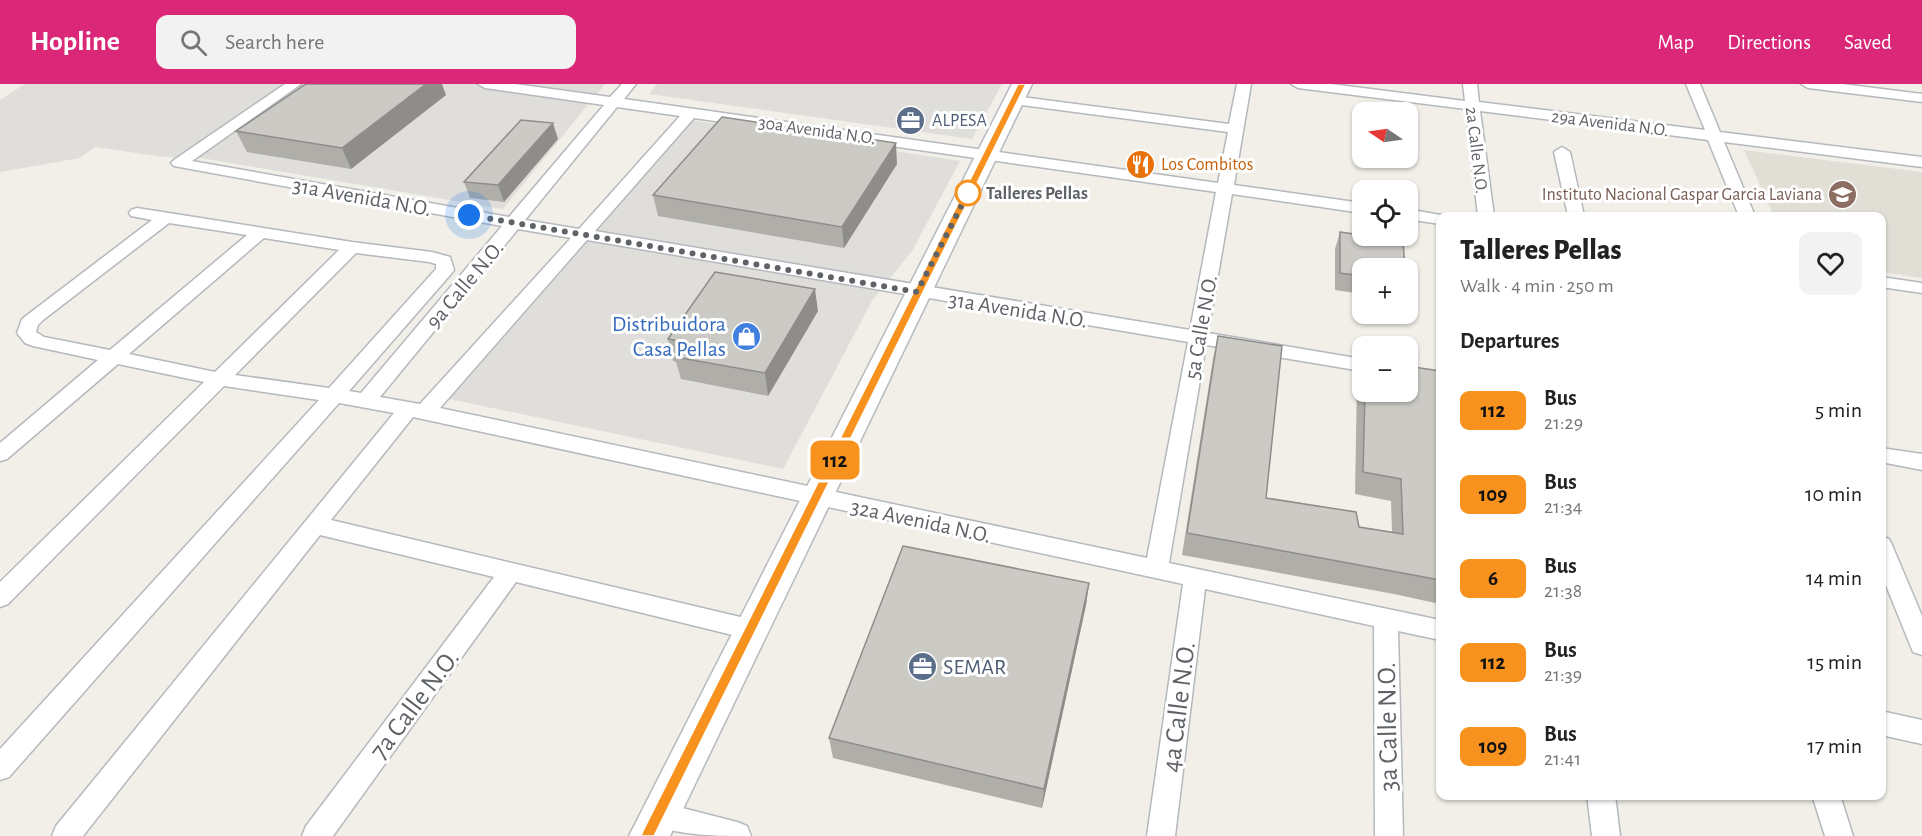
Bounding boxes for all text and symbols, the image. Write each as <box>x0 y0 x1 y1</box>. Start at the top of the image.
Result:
search box <box>156 15 576 69</box>
icon: search <box>177 26 210 59</box>
text: Hopline <box>30 28 120 56</box>
text: Search here <box>225 31 324 53</box>
text: Map <box>1658 32 1694 53</box>
text: Directions <box>1727 32 1811 53</box>
text: Saved <box>1844 32 1892 53</box>
north arrow <box>1352 102 1418 168</box>
map controls <box>1352 102 1418 402</box>
office icon: ALPESA <box>895 104 927 136</box>
street label: 2a Calle N.O. <box>1462 106 1490 194</box>
street label: 29a Avenida N.O. <box>1550 108 1669 140</box>
place label: ALPESA <box>932 112 987 130</box>
street label: 30a Avenida N.O. <box>757 114 877 148</box>
restaurant icon: Los Combitos <box>1124 148 1156 180</box>
place label: Los Combitos <box>1161 156 1253 174</box>
street label: 31a Avenida N.O. <box>291 174 433 220</box>
school or university icon: Instituto Nacional Gaspar Garcia Laviana <box>1827 178 1859 210</box>
marker: Talleres Pellas <box>955 180 981 206</box>
button: locate <box>1352 180 1418 246</box>
place label: Talleres Pellas <box>986 185 1088 203</box>
place label: Instituto Nacional Gaspar Garcia Laviana <box>1542 186 1822 204</box>
your location <box>454 200 484 230</box>
button: heart <box>1799 232 1862 295</box>
street label: 9a Calle N.O. <box>422 237 508 333</box>
text: Talleres Pellas <box>1460 237 1622 265</box>
button: + <box>1352 258 1418 324</box>
street label: 5a Calle N.O. <box>1181 273 1221 381</box>
text: Walk · 4 min · 250 m <box>1460 276 1614 296</box>
street label: 31a Avenida N.O. <box>947 288 1089 332</box>
place label: Distribuidora Casa Pellas <box>612 313 726 360</box>
shop icon: Distribuidora Casa Pellas <box>731 320 763 352</box>
text: Departures <box>1460 330 1560 352</box>
button: − <box>1352 336 1418 402</box>
text: Bus <box>1544 387 1577 409</box>
text: 5 min <box>1815 399 1862 421</box>
text: 112 <box>1480 400 1506 421</box>
text: 21:29 <box>1544 413 1583 433</box>
line badge: 112 <box>800 440 870 479</box>
text: 112 <box>822 450 848 471</box>
text: Bus <box>1544 471 1577 493</box>
text: 10 min <box>1805 483 1862 505</box>
text: 109 <box>1479 484 1507 505</box>
street label: 32a Avenida N.O. <box>849 495 993 547</box>
text: 21:34 <box>1544 497 1582 517</box>
text: Bus <box>1544 555 1577 577</box>
text: 14 min <box>1806 567 1862 589</box>
text: 6 <box>1488 568 1498 589</box>
text: 21:38 <box>1544 581 1582 601</box>
text: Bus <box>1544 639 1577 661</box>
street label: 4a Calle N.O. <box>1157 640 1200 774</box>
street label: 7a Calle N.O. <box>365 644 464 764</box>
office icon: SEMAR <box>906 650 938 682</box>
text: 15 min <box>1807 651 1862 673</box>
text: 112 <box>1480 652 1506 673</box>
place label: SEMAR <box>943 656 1006 678</box>
street label: 3a Calle N.O. <box>1373 662 1402 792</box>
text: 21:39 <box>1544 665 1582 685</box>
text: Bus <box>1544 723 1577 745</box>
text: 17 min <box>1807 735 1862 757</box>
text: 109 <box>1479 736 1507 757</box>
text: 21:41 <box>1544 749 1581 769</box>

